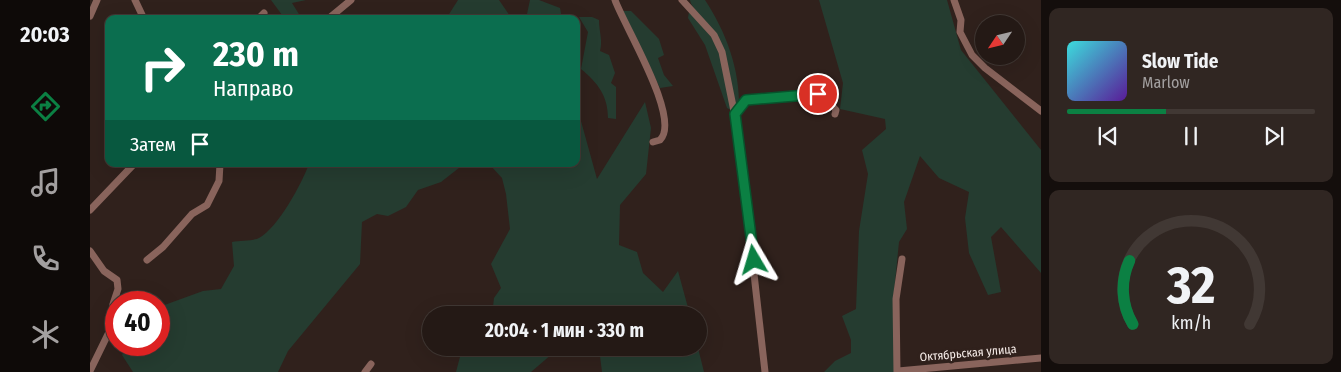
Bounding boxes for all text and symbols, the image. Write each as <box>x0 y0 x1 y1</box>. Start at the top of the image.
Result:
north arrow <box>975 15 1025 65</box>
map controls <box>975 15 1025 65</box>
text: 20:03 <box>20 21 70 48</box>
text: 230 m <box>213 33 299 75</box>
icon: right <box>130 35 195 100</box>
text: Slow Tide <box>1142 50 1218 73</box>
pin <box>797 73 839 115</box>
text: Marlow <box>1142 73 1190 92</box>
text: Направо <box>213 75 294 102</box>
icon: arrive <box>804 80 832 108</box>
icon: directions <box>28 89 63 124</box>
icon: previous <box>1094 122 1122 150</box>
icon: pause <box>1177 122 1205 150</box>
icon: next <box>1260 122 1288 150</box>
icon: arrive <box>186 130 214 158</box>
text: Затем <box>130 133 176 156</box>
icon: music <box>28 165 63 200</box>
position arrow <box>727 233 779 285</box>
icon: phone <box>28 241 63 276</box>
text: 32 <box>1166 254 1215 317</box>
speed limit sign: 40 <box>105 291 170 356</box>
text: km/h <box>1171 312 1211 334</box>
icon: climate <box>28 317 63 352</box>
text: 20:04 · 1 мин · 330 m <box>485 319 644 342</box>
street label: Октябрьская улица <box>919 342 1017 364</box>

